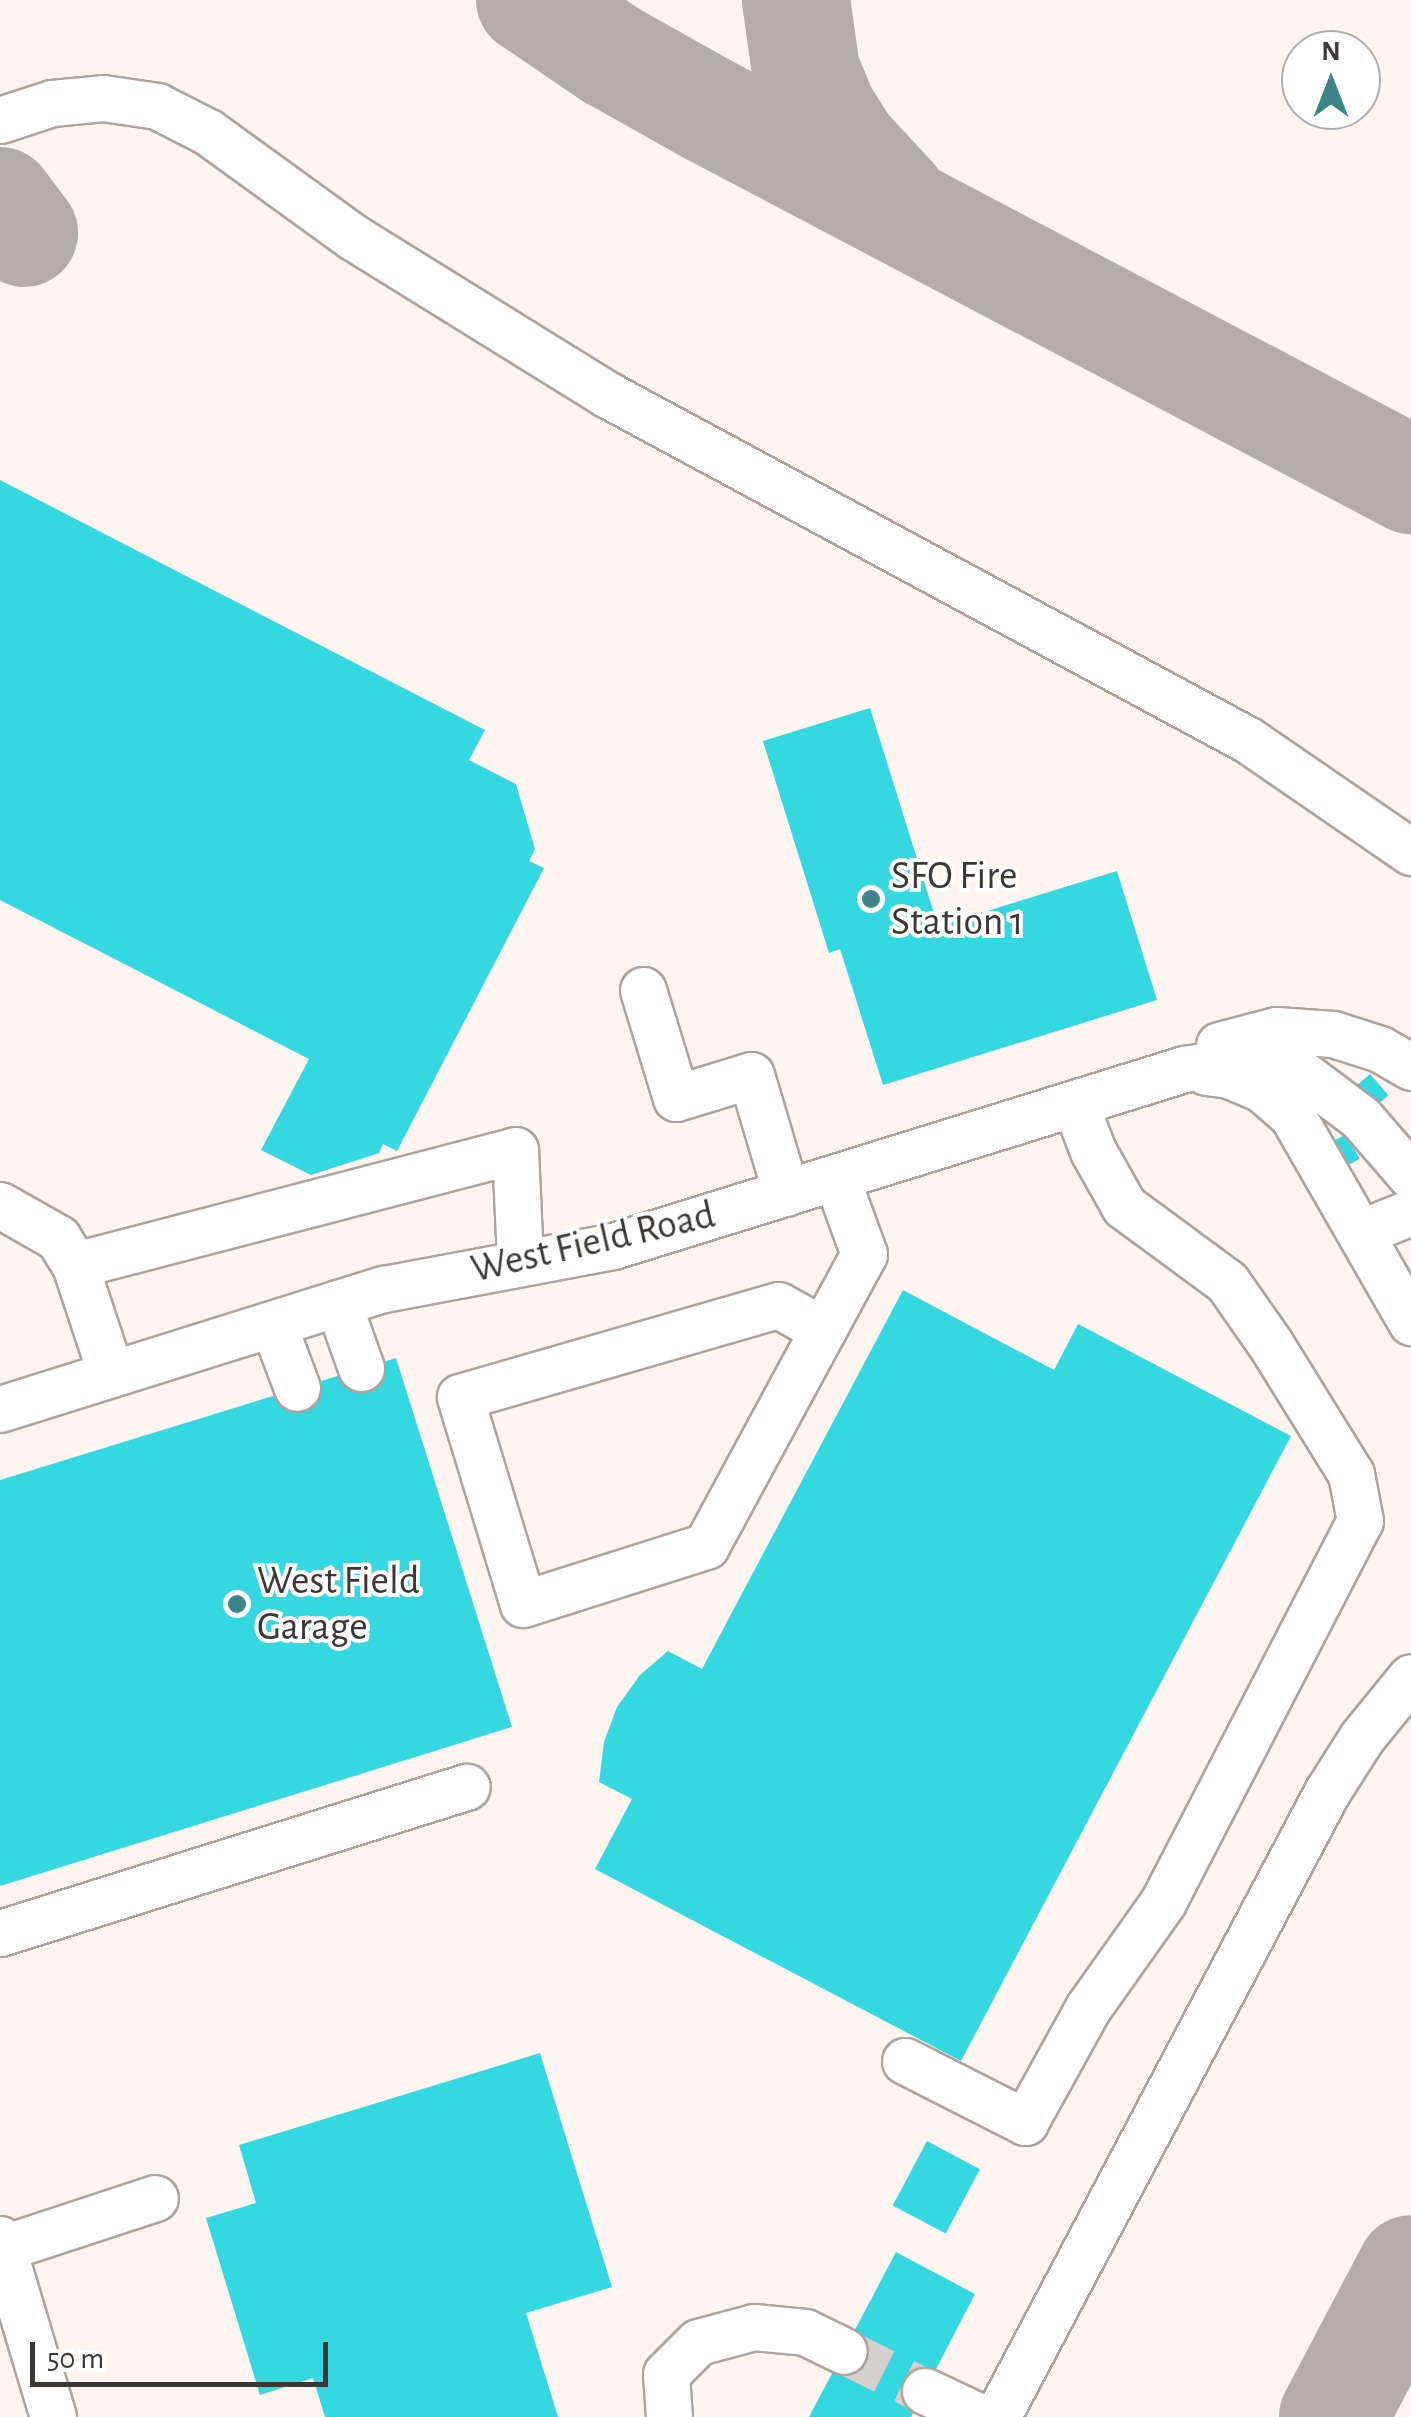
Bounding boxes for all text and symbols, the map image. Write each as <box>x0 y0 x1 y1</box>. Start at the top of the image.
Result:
north arrow <box>1281 30 1381 130</box>
text: N <box>1321 38 1341 66</box>
place label: SFO Fire Station 1 <box>891 852 1024 946</box>
marker: SFO Fire Station 1 <box>860 888 882 910</box>
street label: West Field Road <box>466 1191 720 1293</box>
place label: West Field Garage <box>257 1557 420 1651</box>
marker: West Field Garage <box>226 1593 248 1615</box>
scale bar <box>35 2322 332 2384</box>
text: 50 m <box>47 2344 104 2374</box>

